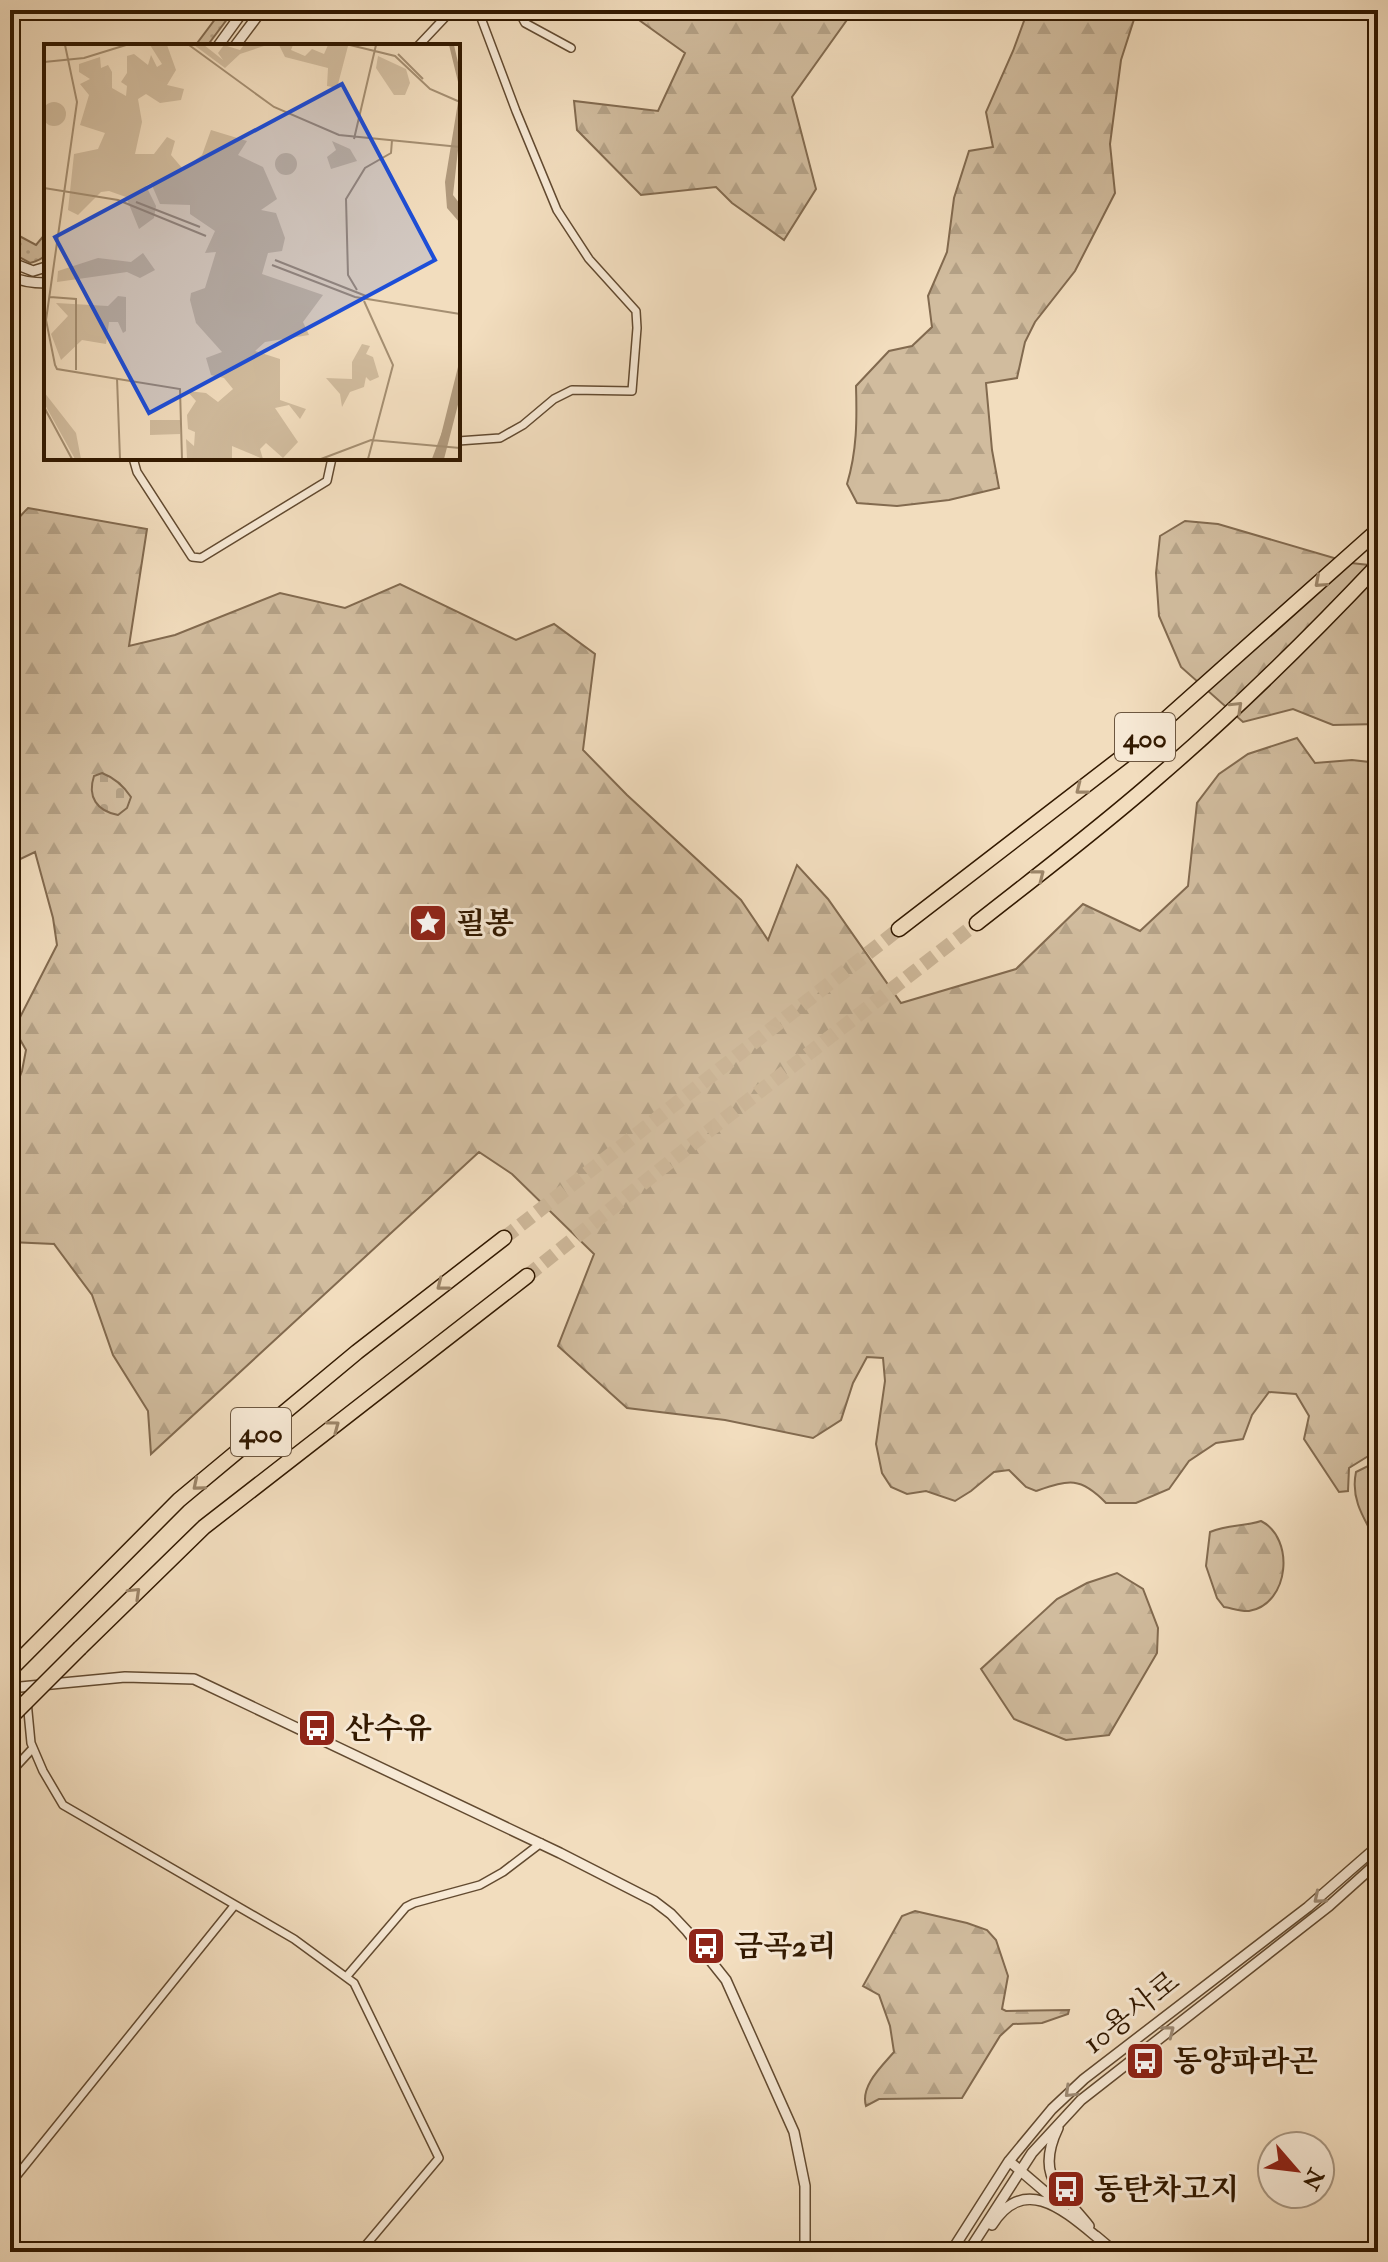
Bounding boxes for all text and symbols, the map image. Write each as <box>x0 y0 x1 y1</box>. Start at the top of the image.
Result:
inset map <box>44 44 460 460</box>
one-way arrow <box>1314 573 1329 587</box>
one-way arrow <box>1228 701 1242 716</box>
road number: 400 <box>1115 713 1175 761</box>
one-way arrow <box>1075 779 1090 793</box>
one-way arrow <box>1030 870 1044 885</box>
place icon: 필봉 <box>407 902 449 944</box>
place label: 필봉 <box>456 905 514 942</box>
one-way arrow <box>437 1276 451 1290</box>
road number: 400 <box>231 1408 291 1456</box>
one-way arrow <box>325 1422 340 1436</box>
one-way arrow <box>192 1475 207 1490</box>
one-way arrow <box>126 1588 140 1602</box>
bus stop icon: 산수유 <box>296 1707 338 1749</box>
place label: 산수유 <box>345 1710 432 1747</box>
one-way arrow <box>1313 1888 1328 1902</box>
bus stop icon: 금곡2리 <box>685 1925 727 1967</box>
place label: 금곡2리 <box>734 1928 836 1965</box>
street label: 10용사로 <box>1075 1963 1187 2062</box>
one-way arrow <box>1160 2026 1174 2041</box>
bus stop icon: 동양파라곤 <box>1124 2040 1166 2082</box>
place label: 동양파라곤 <box>1173 2043 1318 2080</box>
one-way arrow <box>1065 2083 1079 2098</box>
north arrow <box>1256 2130 1336 2210</box>
text: N <box>1296 2163 1330 2194</box>
bus stop icon: 동탄차고지 <box>1045 2168 1087 2210</box>
place label: 동탄차고지 <box>1094 2171 1239 2208</box>

